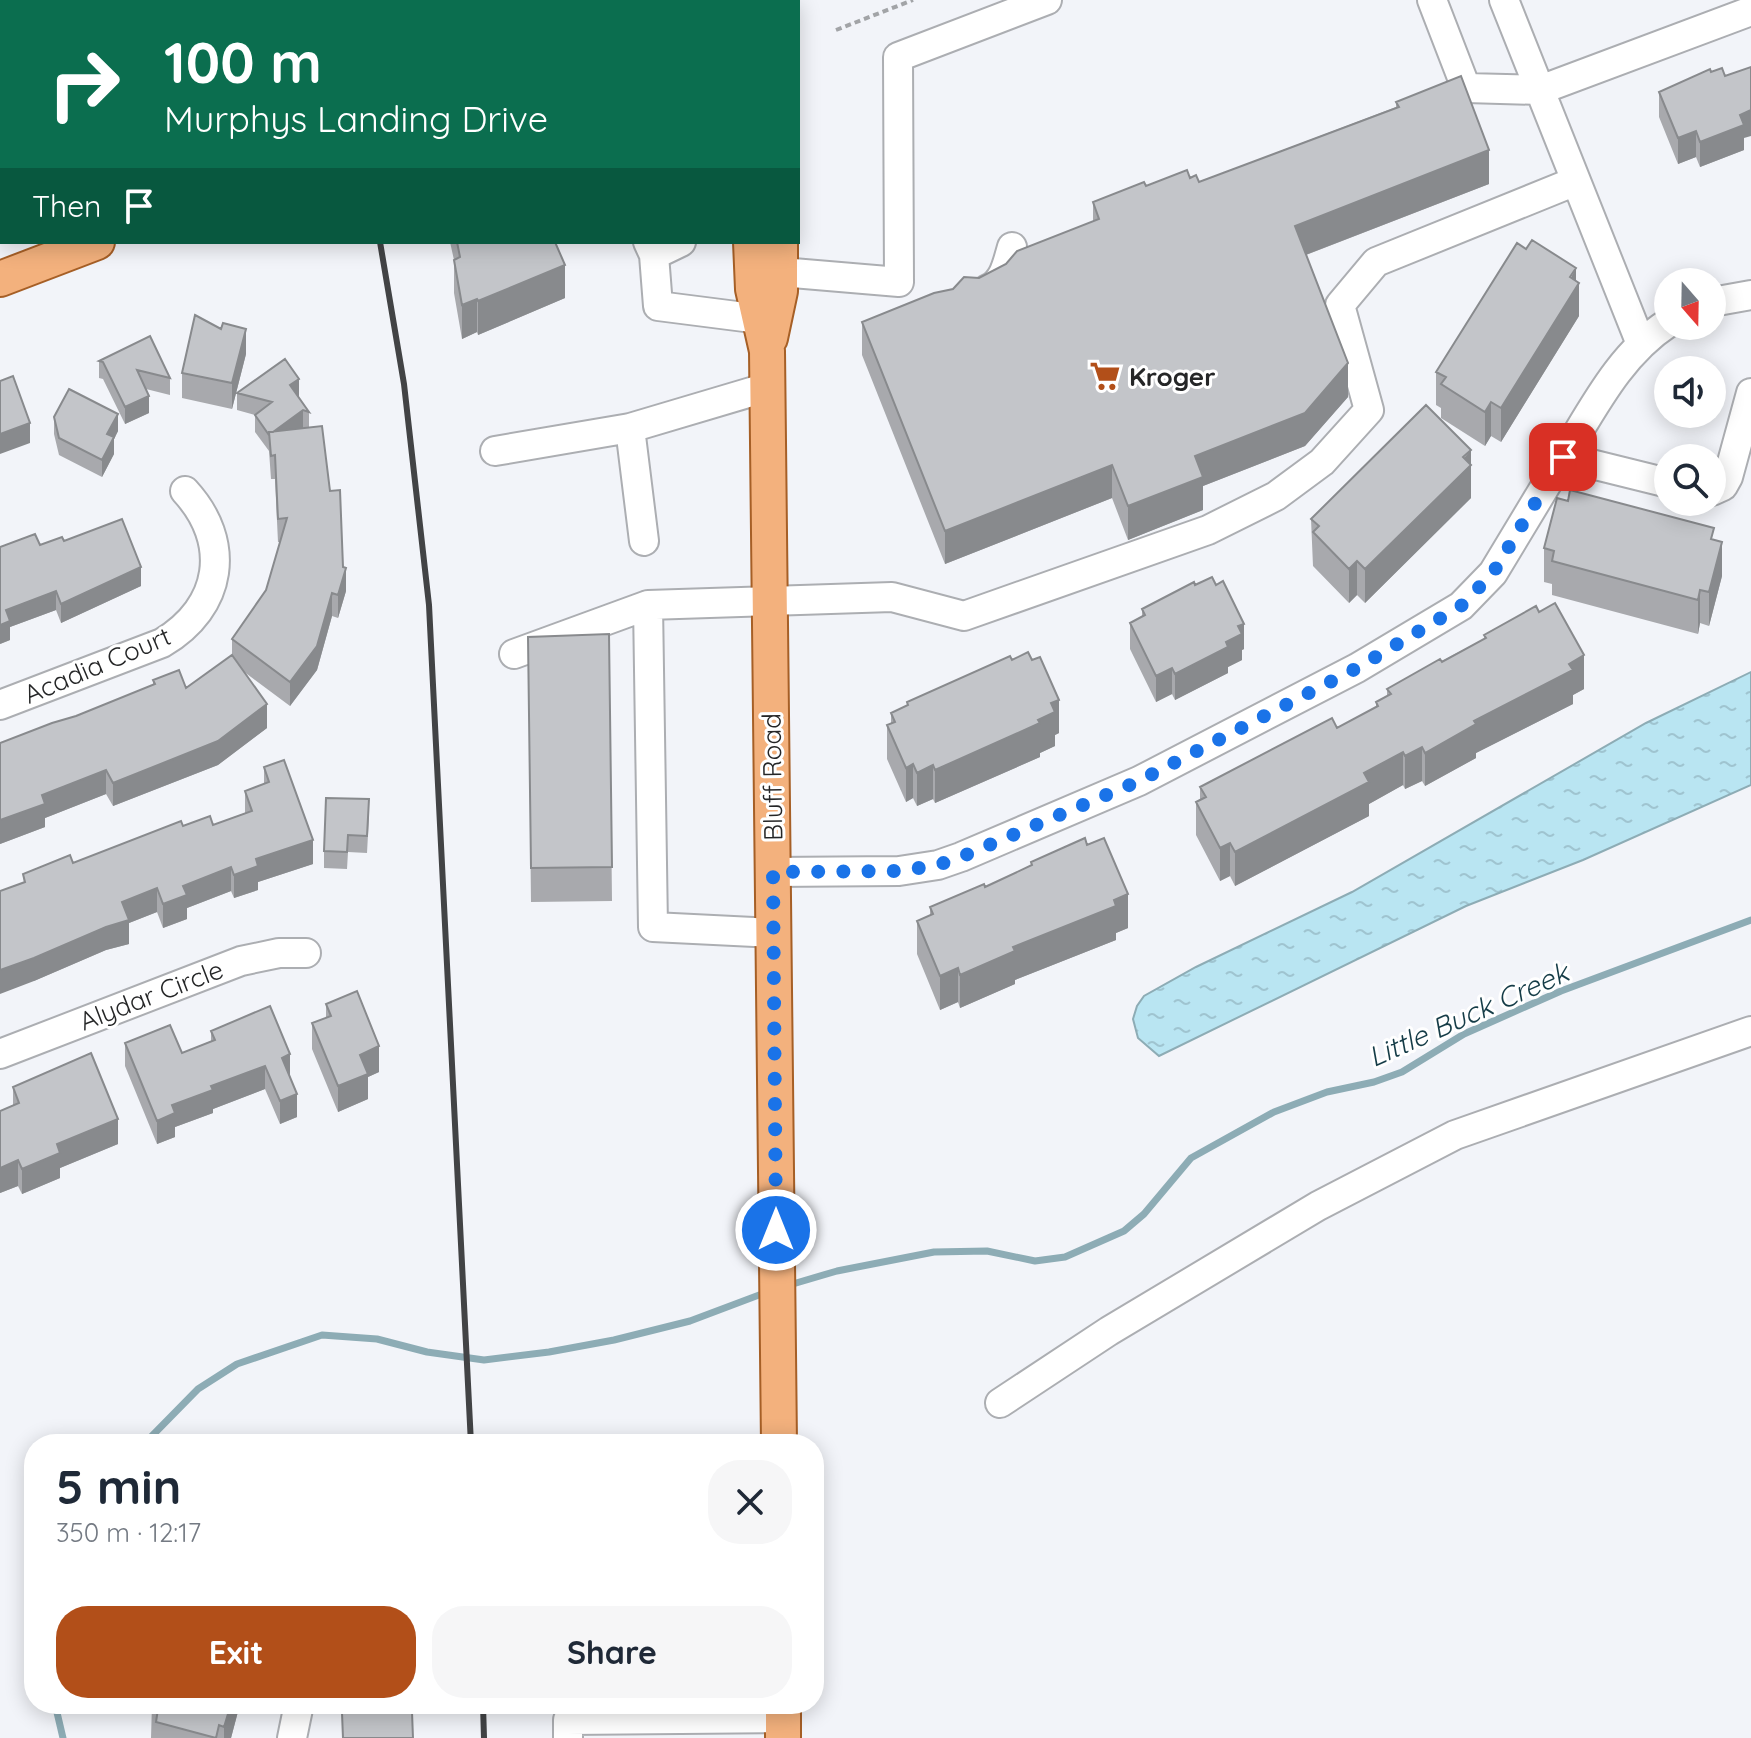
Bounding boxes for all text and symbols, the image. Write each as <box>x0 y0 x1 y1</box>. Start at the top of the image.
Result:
text: 100 m <box>164 27 322 97</box>
icon: right <box>32 32 136 136</box>
text: Murphys Landing Drive <box>164 96 548 141</box>
icon: arrive <box>117 184 161 228</box>
text: Then <box>32 187 101 225</box>
north arrow <box>1654 268 1726 340</box>
map controls <box>1654 268 1726 516</box>
button: sound <box>1654 356 1726 428</box>
supermarket icon: Kroger <box>1088 359 1122 393</box>
place label: Kroger <box>1129 360 1215 393</box>
pin <box>1529 423 1597 491</box>
icon: arrive <box>1541 435 1585 479</box>
button: search <box>1654 444 1726 516</box>
street label: Acadia Court <box>19 619 175 711</box>
street label: Bluff Road <box>754 713 790 841</box>
street label: Alydar Circle <box>74 952 228 1038</box>
water label: Little Buck Creek <box>1362 953 1576 1074</box>
position arrow <box>734 1188 818 1272</box>
text: 5 min <box>56 1456 181 1516</box>
button: close <box>708 1460 792 1544</box>
text: 350 m · 12:17 <box>56 1516 201 1549</box>
button: Exit <box>56 1606 416 1698</box>
button: Share <box>432 1606 792 1698</box>

